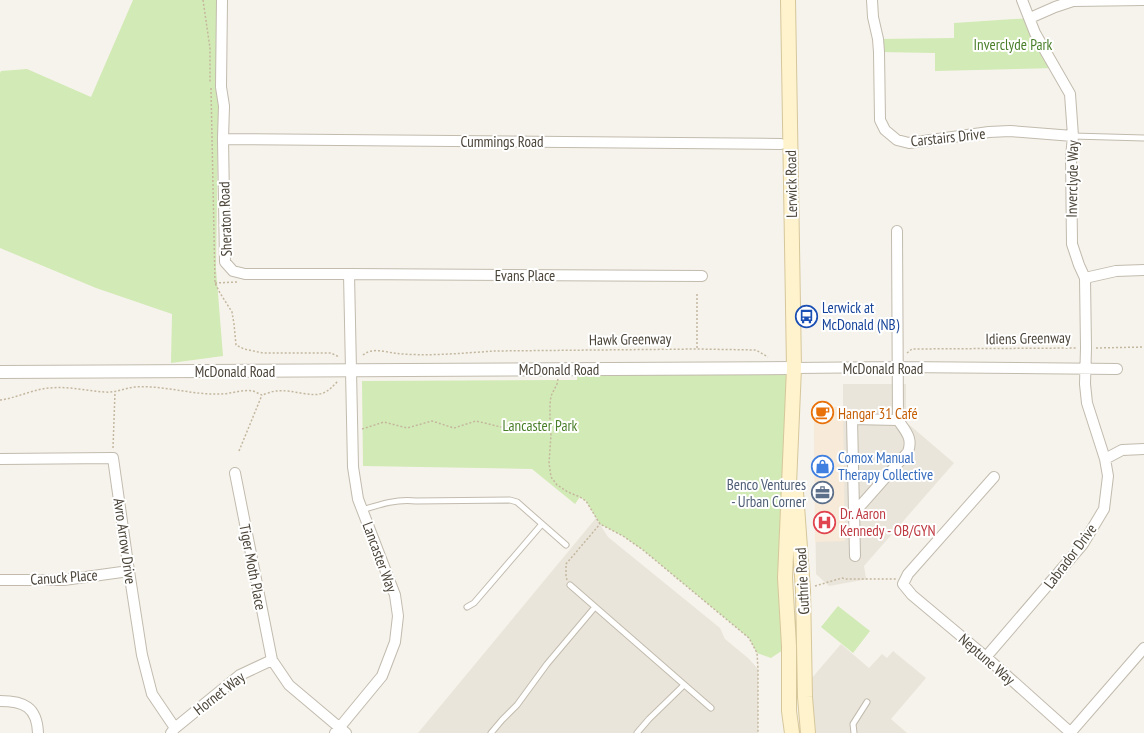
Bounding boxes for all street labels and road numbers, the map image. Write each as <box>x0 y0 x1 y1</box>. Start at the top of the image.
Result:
street label: Carstairs Drive <box>910 124 986 150</box>
street label: Cummings Road <box>461 132 543 151</box>
street label: Inverclyde Way <box>1062 140 1082 218</box>
street label: Lerwick Road <box>781 150 801 218</box>
street label: Sheraton Road <box>214 181 236 257</box>
street label: Evans Place <box>495 266 555 285</box>
street label: Idiens Greenway <box>985 328 1071 348</box>
street label: Hawk Greenway <box>589 329 672 349</box>
street label: McDonald Road <box>843 359 923 378</box>
street label: McDonald Road <box>519 360 599 379</box>
street label: McDonald Road <box>195 362 275 381</box>
street label: Avro Arrow Drive <box>110 497 140 585</box>
street label: Lancaster Way <box>359 519 402 595</box>
street label: Labrador Drive <box>1039 520 1101 592</box>
street label: Tiger Moth Place <box>235 522 271 612</box>
street label: Guthrie Road <box>791 547 813 615</box>
street label: Canuck Place <box>30 565 98 589</box>
street label: Neptune Way <box>955 629 1019 689</box>
street label: Hornet Way <box>190 667 249 719</box>

